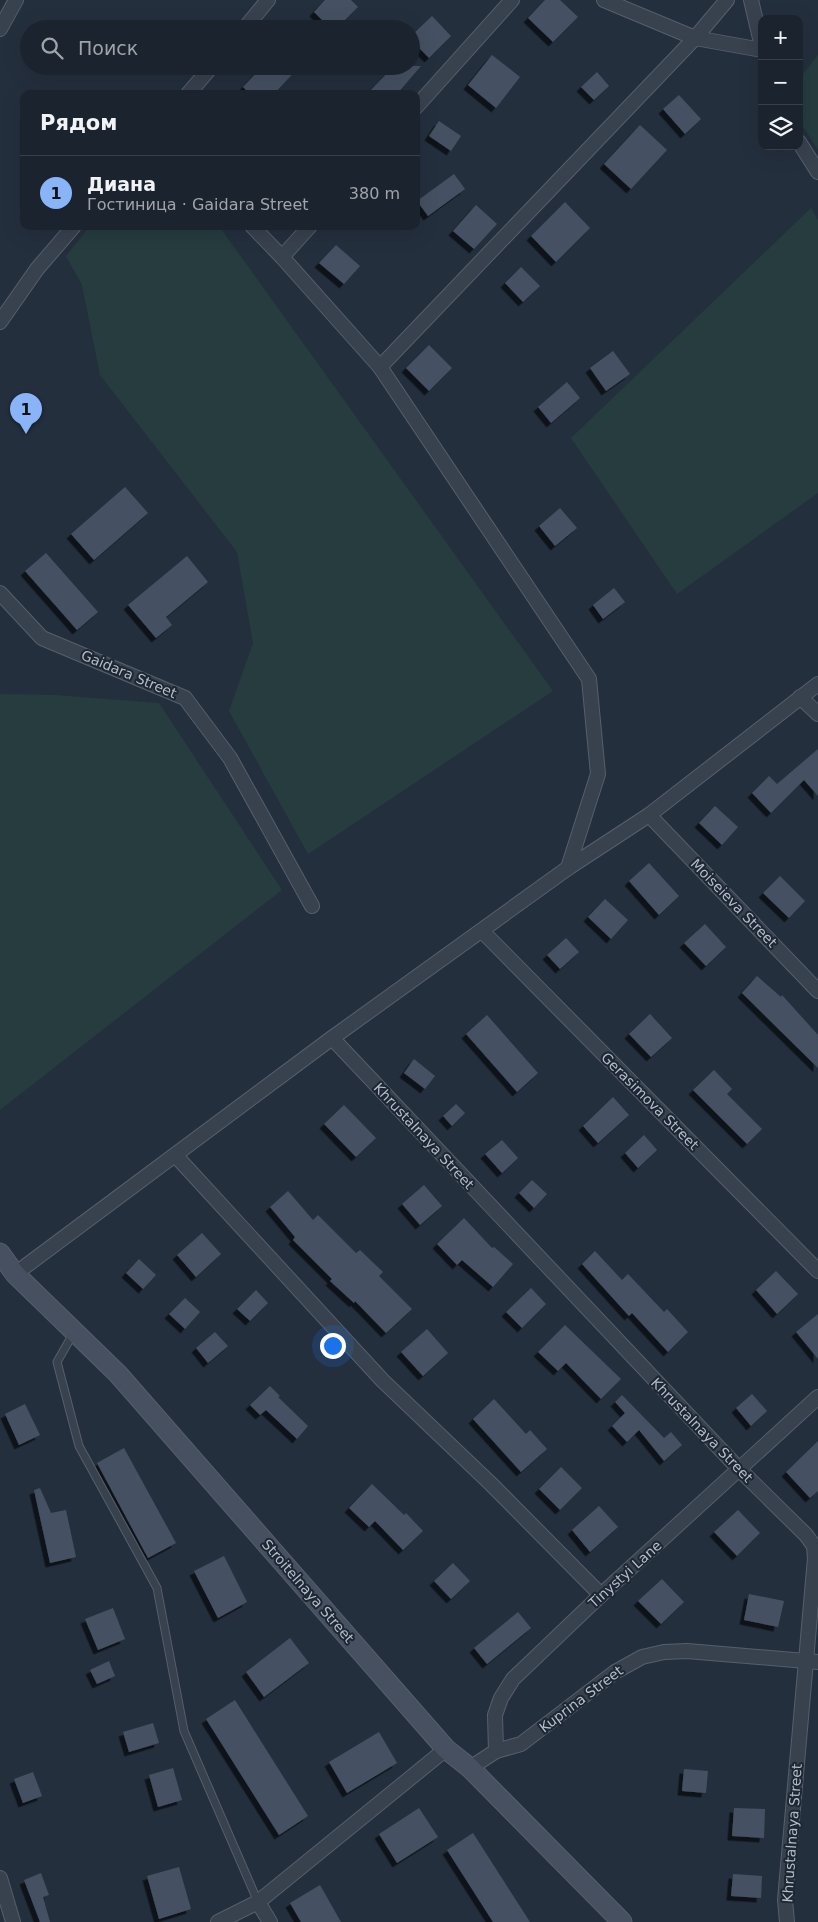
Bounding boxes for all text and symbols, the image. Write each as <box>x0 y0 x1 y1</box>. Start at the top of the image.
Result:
map controls <box>758 15 803 150</box>
button: + <box>758 15 803 60</box>
search box <box>20 20 420 75</box>
icon: search <box>38 34 66 62</box>
text: Поиск <box>78 37 138 59</box>
button: − <box>758 60 803 105</box>
button: layers <box>758 105 803 150</box>
text: Рядом <box>40 111 117 135</box>
text: Диана <box>87 173 156 195</box>
text: 1 <box>50 184 62 203</box>
text: 380 m <box>349 184 400 203</box>
text: Гостиница · Gaidara Street <box>87 195 309 214</box>
pin: 1 <box>10 393 42 434</box>
street label: Gaidara Street <box>79 647 180 702</box>
street label: Moiseieva Street <box>688 855 781 951</box>
street label: Gerasimova Street <box>598 1049 702 1153</box>
street label: Khrustalnaya Street <box>371 1080 478 1193</box>
your location <box>320 1333 346 1359</box>
street label: Khrustalnaya Street <box>648 1374 756 1486</box>
street label: Stroitelnaya Street <box>259 1536 358 1646</box>
street label: Tinystyi Lane <box>585 1537 665 1612</box>
street label: Kuprina Street <box>536 1662 626 1736</box>
street label: Khrustalnaya Street <box>779 1762 805 1903</box>

